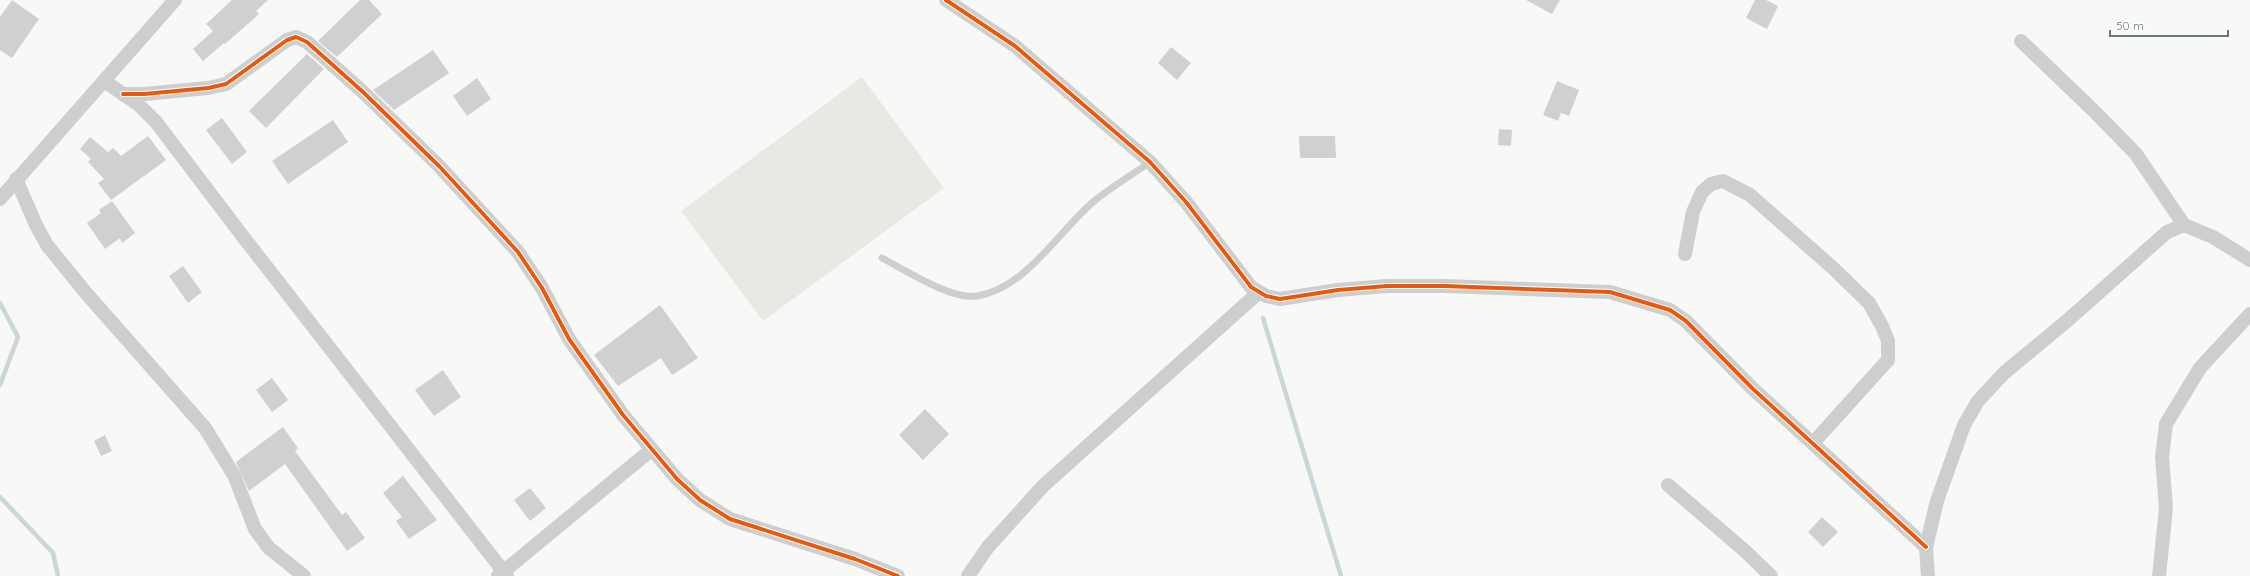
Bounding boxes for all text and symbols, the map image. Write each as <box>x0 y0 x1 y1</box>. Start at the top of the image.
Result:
scale bar <box>2110 12 2228 38</box>
text: 50 m <box>2116 18 2144 33</box>

